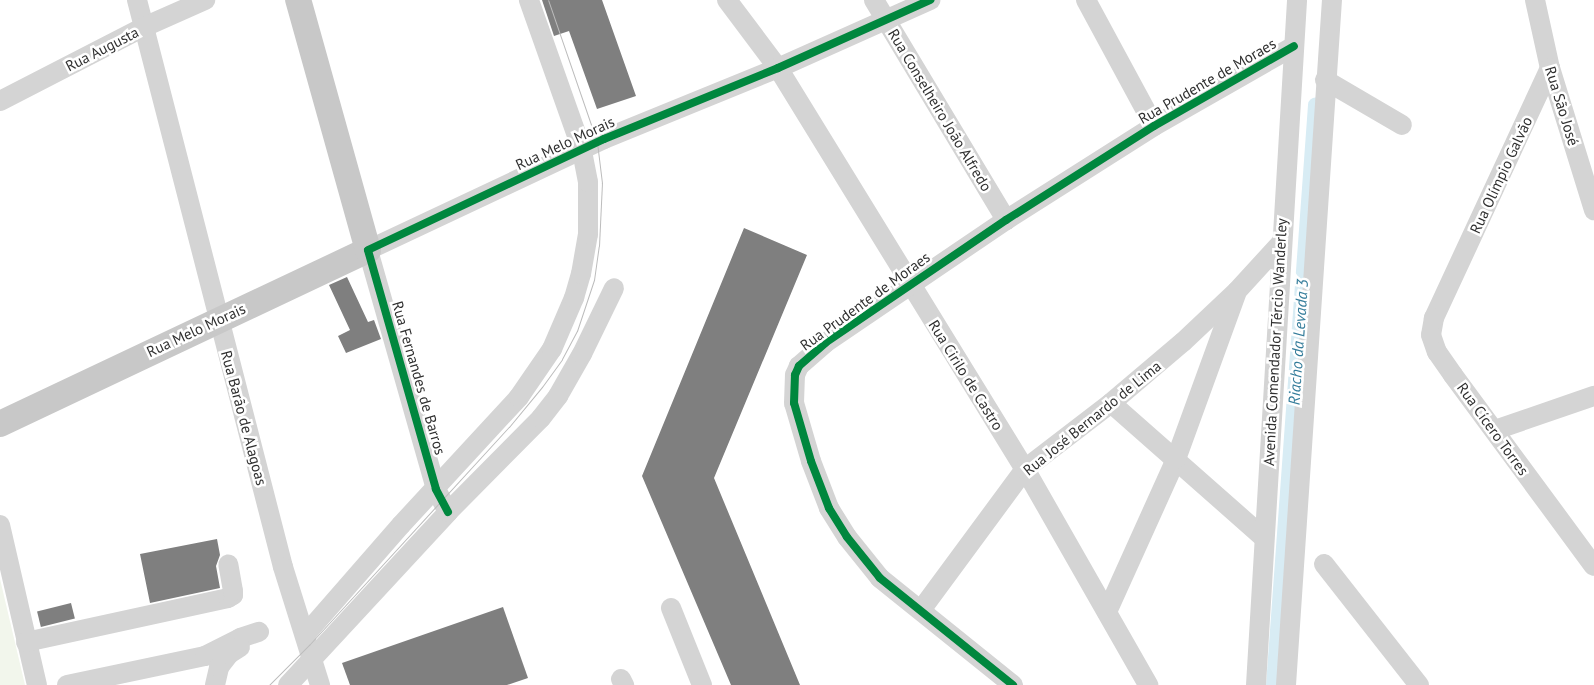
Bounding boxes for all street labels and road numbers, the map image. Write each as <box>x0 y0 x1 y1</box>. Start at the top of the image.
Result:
street label: Rua Augusta <box>62 23 142 75</box>
street label: Rua Conselheiro João Alfredo <box>884 25 996 195</box>
street label: Rua Prudente de Moraes <box>1135 34 1279 128</box>
street label: Rua São José <box>1541 64 1583 148</box>
street label: Rua Melo Morais <box>513 112 617 174</box>
street label: Rua Olímpio Galvão <box>1466 114 1536 236</box>
street label: Avenida Comendador Tércio Wanderley <box>1260 217 1290 467</box>
street label: Rua Prudente de Moraes <box>797 248 933 354</box>
street label: Rua Melo Morais <box>144 299 248 361</box>
street label: Rua Fernandes de Barros <box>388 299 450 457</box>
street label: Rua Cirilo de Castro <box>925 317 1007 433</box>
street label: Rua Barão de Alagoas <box>217 348 271 488</box>
street label: Rua José Bernardo de Lima <box>1019 357 1165 479</box>
street label: Rua Cícero Torres <box>1453 379 1533 479</box>

